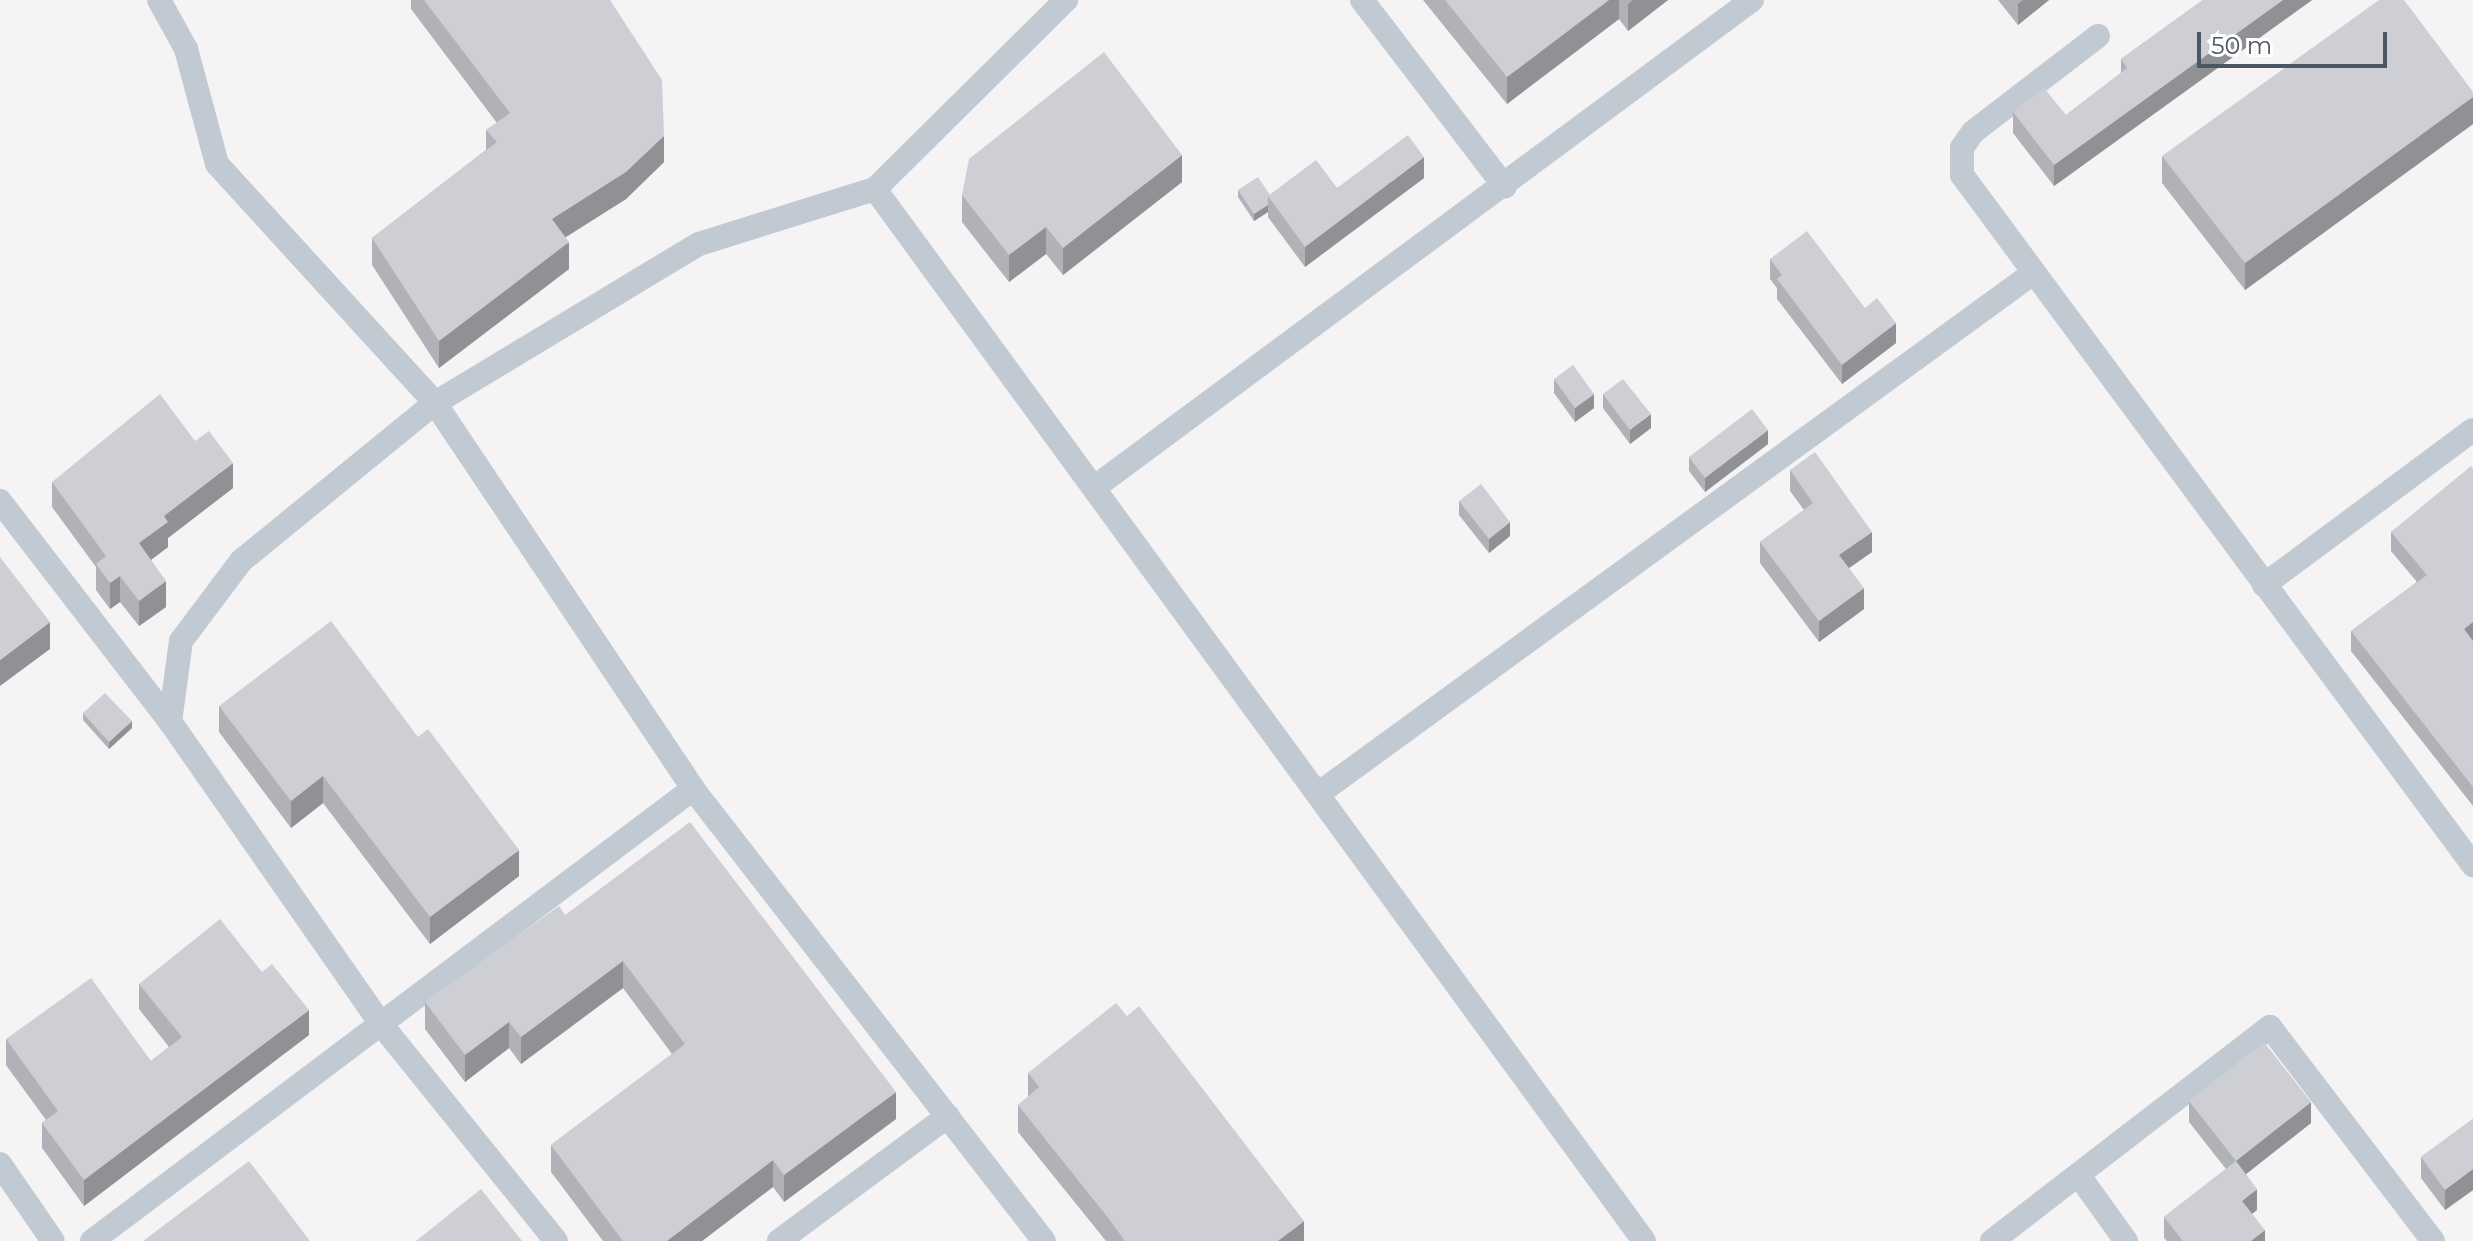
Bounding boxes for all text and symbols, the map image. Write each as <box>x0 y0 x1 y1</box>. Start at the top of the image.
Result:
scale bar <box>2201 16 2391 66</box>
text: 50 m <box>2211 31 2272 60</box>

